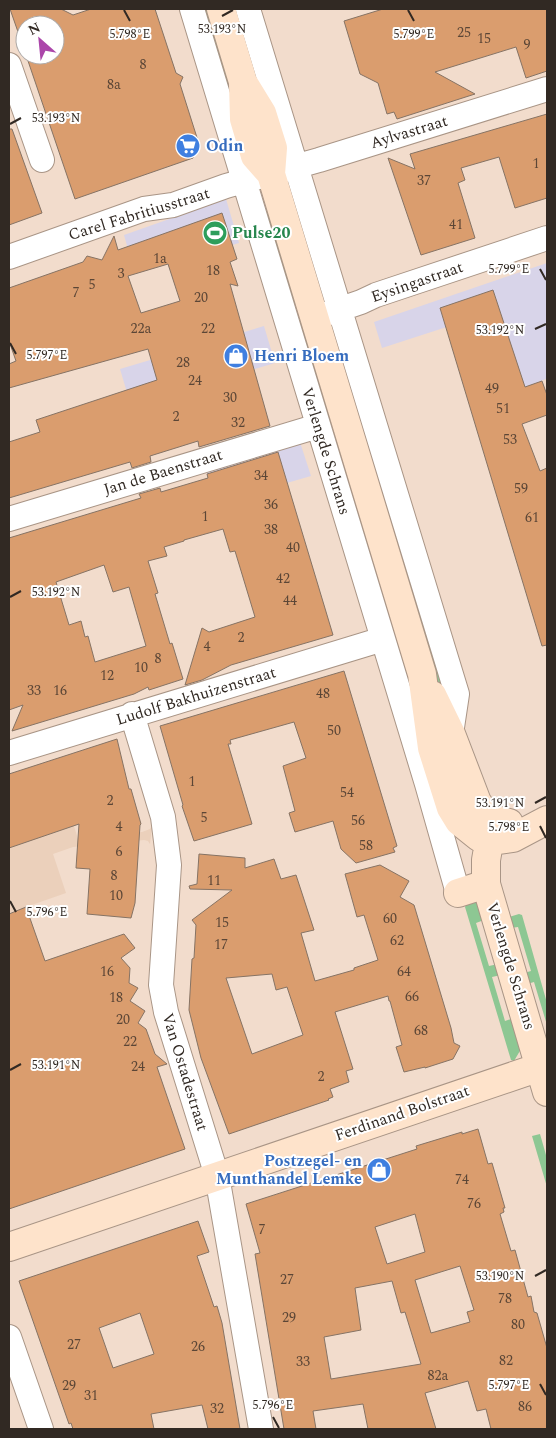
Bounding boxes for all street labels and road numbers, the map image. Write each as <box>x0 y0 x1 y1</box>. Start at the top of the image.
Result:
street label: Aylvastraat <box>367 109 451 155</box>
street label: Carel Fabritiusstraat <box>65 181 213 247</box>
street label: Eysingastraat <box>368 255 467 309</box>
street label: Verlengde Schrans <box>295 384 357 518</box>
street label: Jan de Baenstraat <box>100 442 226 502</box>
street label: Ludolf Bakhuizenstraat <box>113 660 279 732</box>
street label: Verlengde Schrans <box>480 899 542 1033</box>
street label: Van Ostadestraat <box>156 1010 214 1134</box>
street label: Ferdinand Bolstraat <box>331 1079 473 1147</box>

